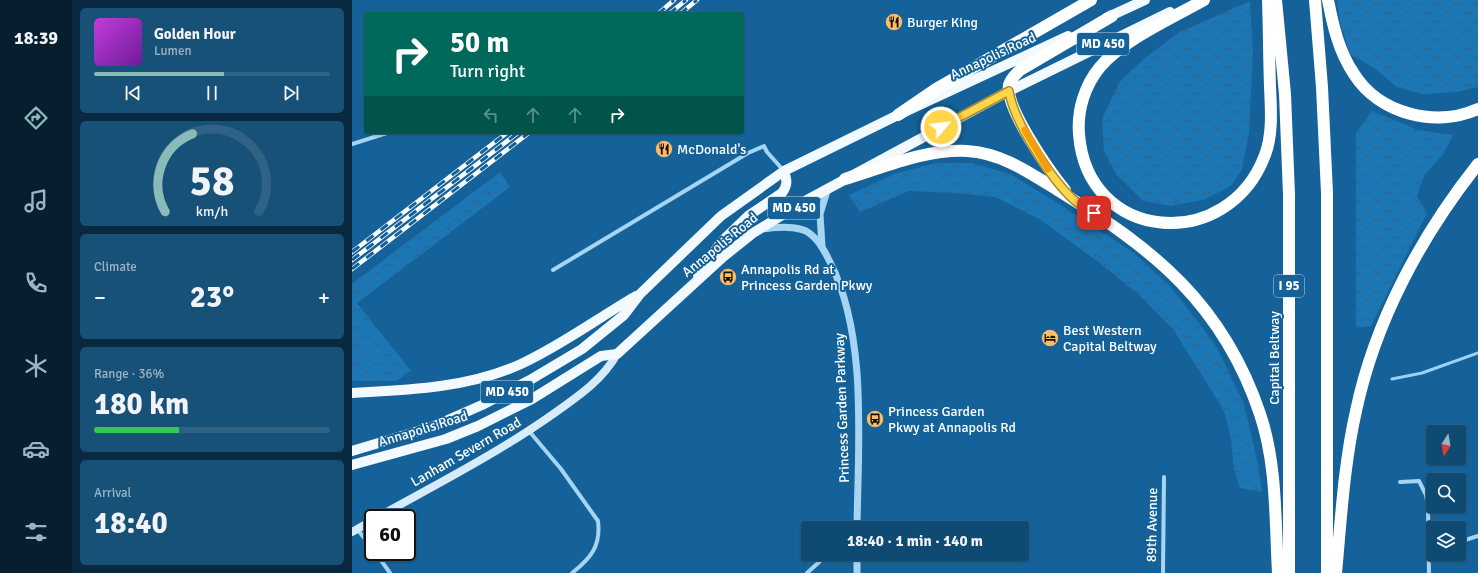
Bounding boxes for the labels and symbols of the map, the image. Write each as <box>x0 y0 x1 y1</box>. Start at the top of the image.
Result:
restaurant icon: Burger King <box>884 12 904 32</box>
place label: Burger King <box>907 14 978 31</box>
street label: Annapolis Road <box>947 29 1039 83</box>
road number: MD 450 <box>1077 33 1129 55</box>
position arrow <box>920 106 962 148</box>
restaurant icon: McDonald's <box>654 139 674 159</box>
place label: McDonald's <box>677 141 746 158</box>
pin <box>1077 196 1111 230</box>
road number: MD 450 <box>768 197 820 219</box>
street label: Annapolis Road <box>679 209 761 281</box>
place label: Annapolis Rd at Princess Garden Pkwy <box>741 261 873 294</box>
bus stop icon: Annapolis Rd at Princess Garden Pkwy <box>718 267 738 287</box>
road number: I 95 <box>1274 275 1304 297</box>
street label: Capital Beltway <box>1266 311 1283 405</box>
place label: Best Western Capital Beltway <box>1063 322 1157 355</box>
hotel icon: Best Western Capital Beltway <box>1040 328 1060 348</box>
street label: Princess Garden Parkway <box>831 332 853 483</box>
road number: MD 450 <box>481 381 533 403</box>
place label: Princess Garden Pkwy at Annapolis Rd <box>888 403 1016 436</box>
street label: Annapolis Road <box>376 407 470 451</box>
bus stop icon: Princess Garden Pkwy at Annapolis Rd <box>865 409 885 429</box>
street label: Lanham Severn Road <box>408 414 524 490</box>
north arrow <box>1426 425 1466 465</box>
street label: 89th Avenue <box>1143 488 1161 562</box>
speed limit sign: 60 <box>364 509 416 561</box>

